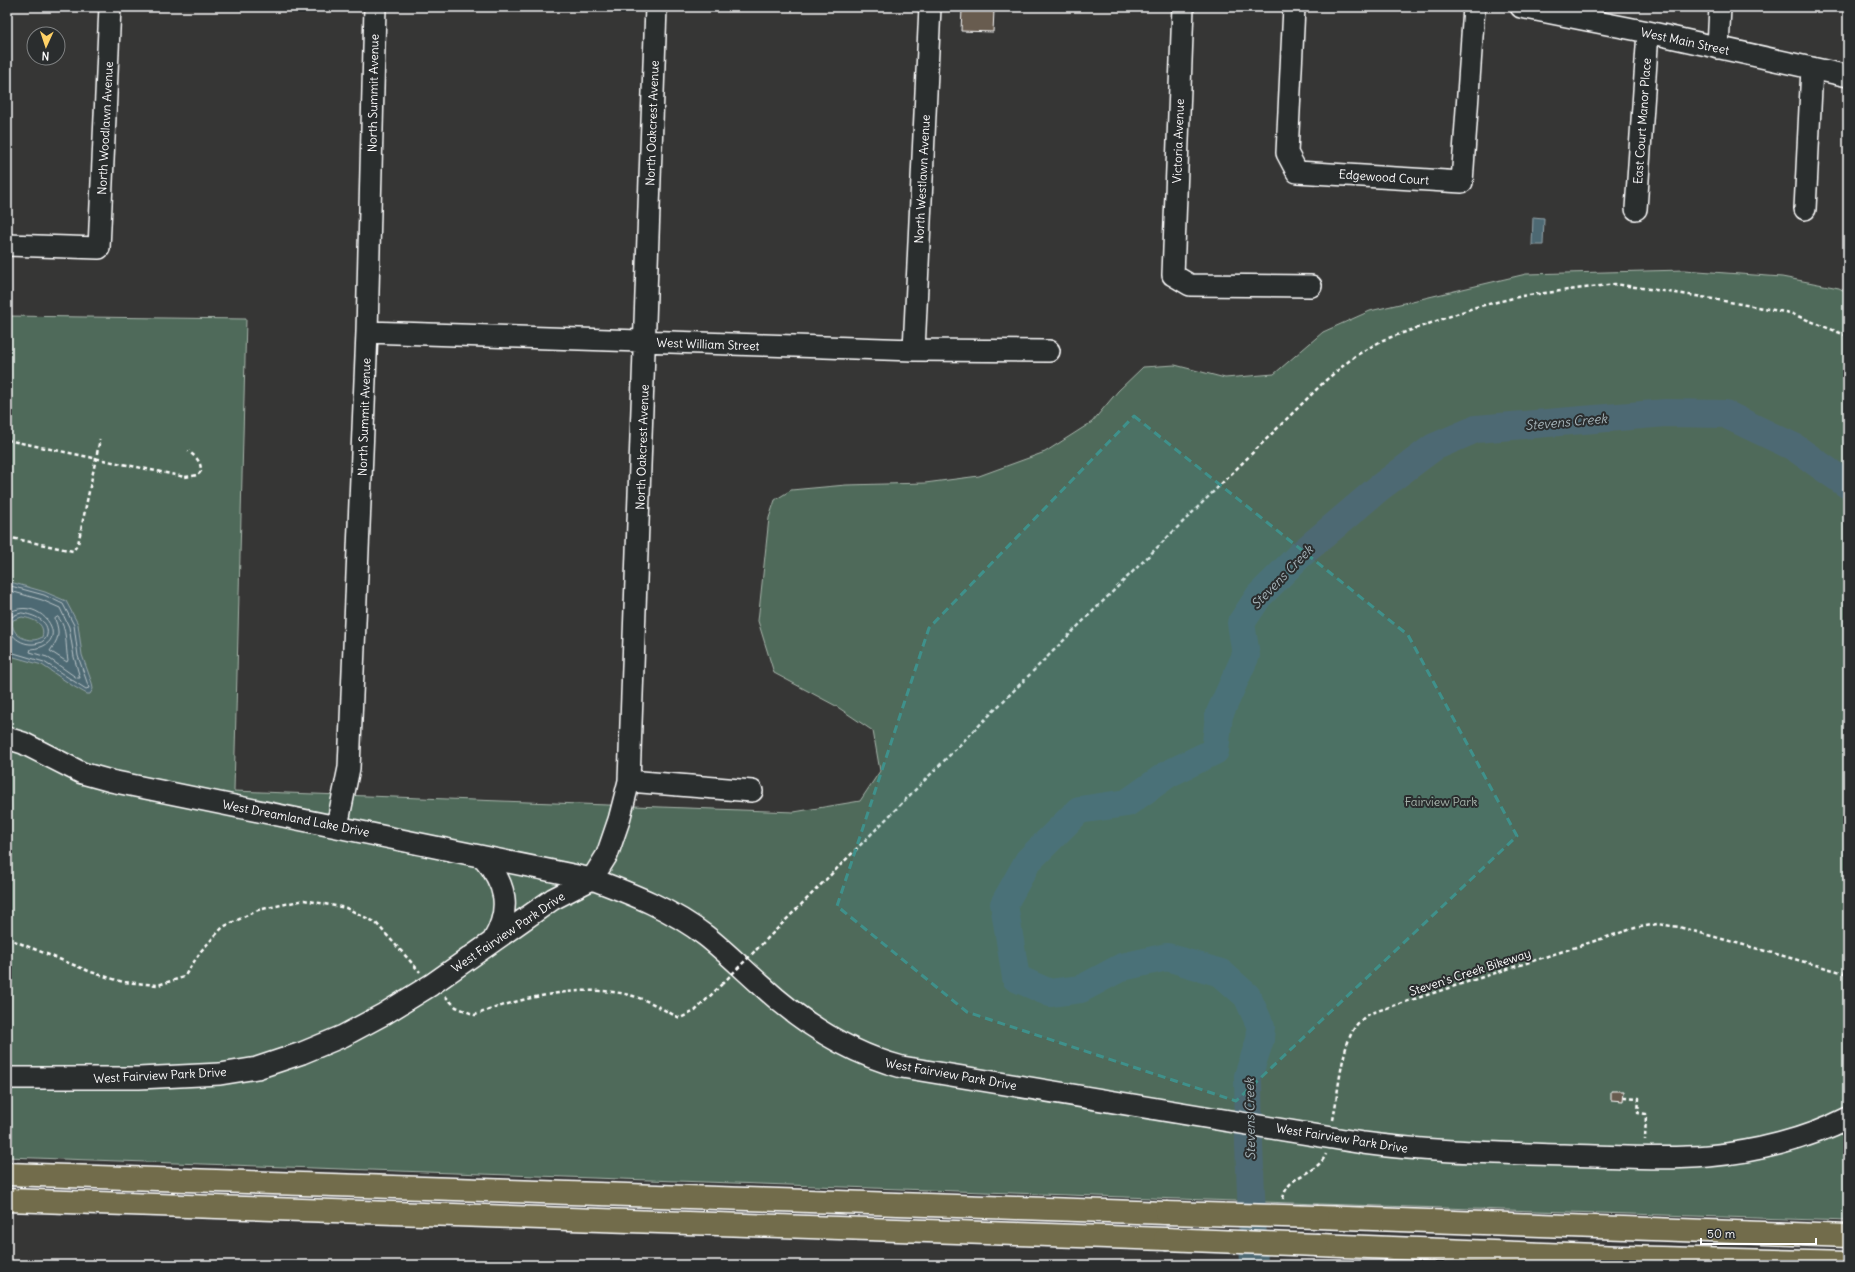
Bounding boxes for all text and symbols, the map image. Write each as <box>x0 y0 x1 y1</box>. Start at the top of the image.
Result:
street label: West Main Street <box>1639 24 1731 58</box>
north arrow <box>26 26 66 66</box>
street label: North Summit Avenue <box>364 34 382 152</box>
text: N <box>41 49 50 63</box>
street label: East Court Manor Place <box>1630 57 1654 185</box>
street label: North Oakcrest Avenue <box>642 60 662 186</box>
street label: North Woodlawn Avenue <box>94 61 116 195</box>
street label: Victoria Avenue <box>1169 98 1187 184</box>
street label: North Westlawn Avenue <box>911 114 933 244</box>
street label: Edgewood Court <box>1338 166 1430 188</box>
street label: West William Street <box>656 335 760 353</box>
street label: North Summit Avenue <box>354 358 374 476</box>
street label: North Oakcrest Avenue <box>632 384 652 510</box>
water label: Stevens Creek <box>1524 410 1609 434</box>
water label: Stevens Creek <box>1247 541 1318 612</box>
park label: Fairview Park <box>1405 794 1477 809</box>
street label: West Dreamland Lake Drive <box>221 796 371 840</box>
street label: West Fairview Park Drive <box>449 889 567 975</box>
street label: Steven's Creek Bikeway <box>1407 945 1533 999</box>
street label: West Fairview Park Drive <box>884 1055 1018 1093</box>
street label: West Fairview Park Drive <box>93 1064 227 1086</box>
water label: Stevens Creek <box>1241 1076 1259 1160</box>
street label: West Fairview Park Drive <box>1275 1120 1409 1156</box>
scale bar <box>1701 1220 1816 1246</box>
text: 50 m <box>1707 1226 1736 1241</box>

